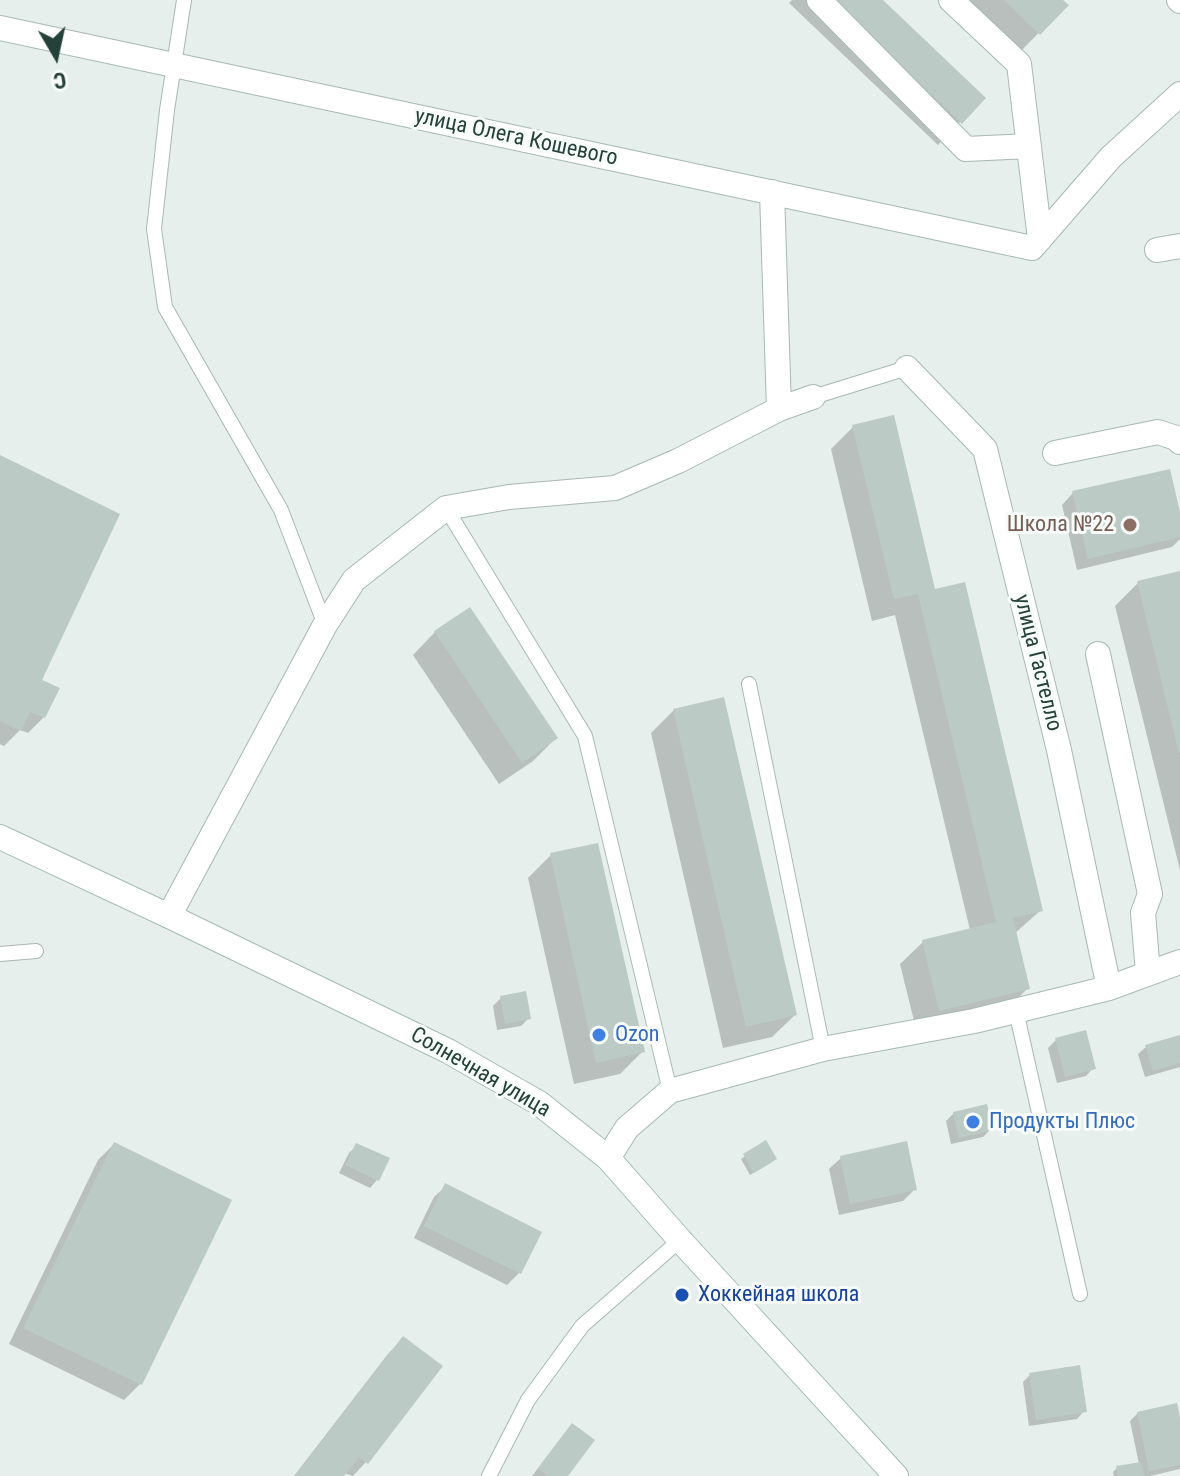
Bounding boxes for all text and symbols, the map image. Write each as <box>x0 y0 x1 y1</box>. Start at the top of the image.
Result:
north arrow <box>16 16 96 96</box>
text: С <box>52 67 68 94</box>
street label: улица Олега Кошевого <box>412 104 620 172</box>
place label: Школа №22 <box>1007 512 1114 538</box>
marker: Школа №22 <box>1121 516 1139 534</box>
street label: улица Гастелло <box>1007 592 1067 734</box>
street label: Солнечная улица <box>405 1022 555 1124</box>
place label: Ozon <box>615 1022 659 1048</box>
marker: Ozon <box>590 1026 608 1044</box>
place label: Продукты Плюс <box>989 1109 1135 1135</box>
marker: Продукты Плюс <box>964 1113 982 1131</box>
place label: Хоккейная школа <box>698 1282 859 1308</box>
marker: Хоккейная школа <box>673 1286 691 1304</box>

